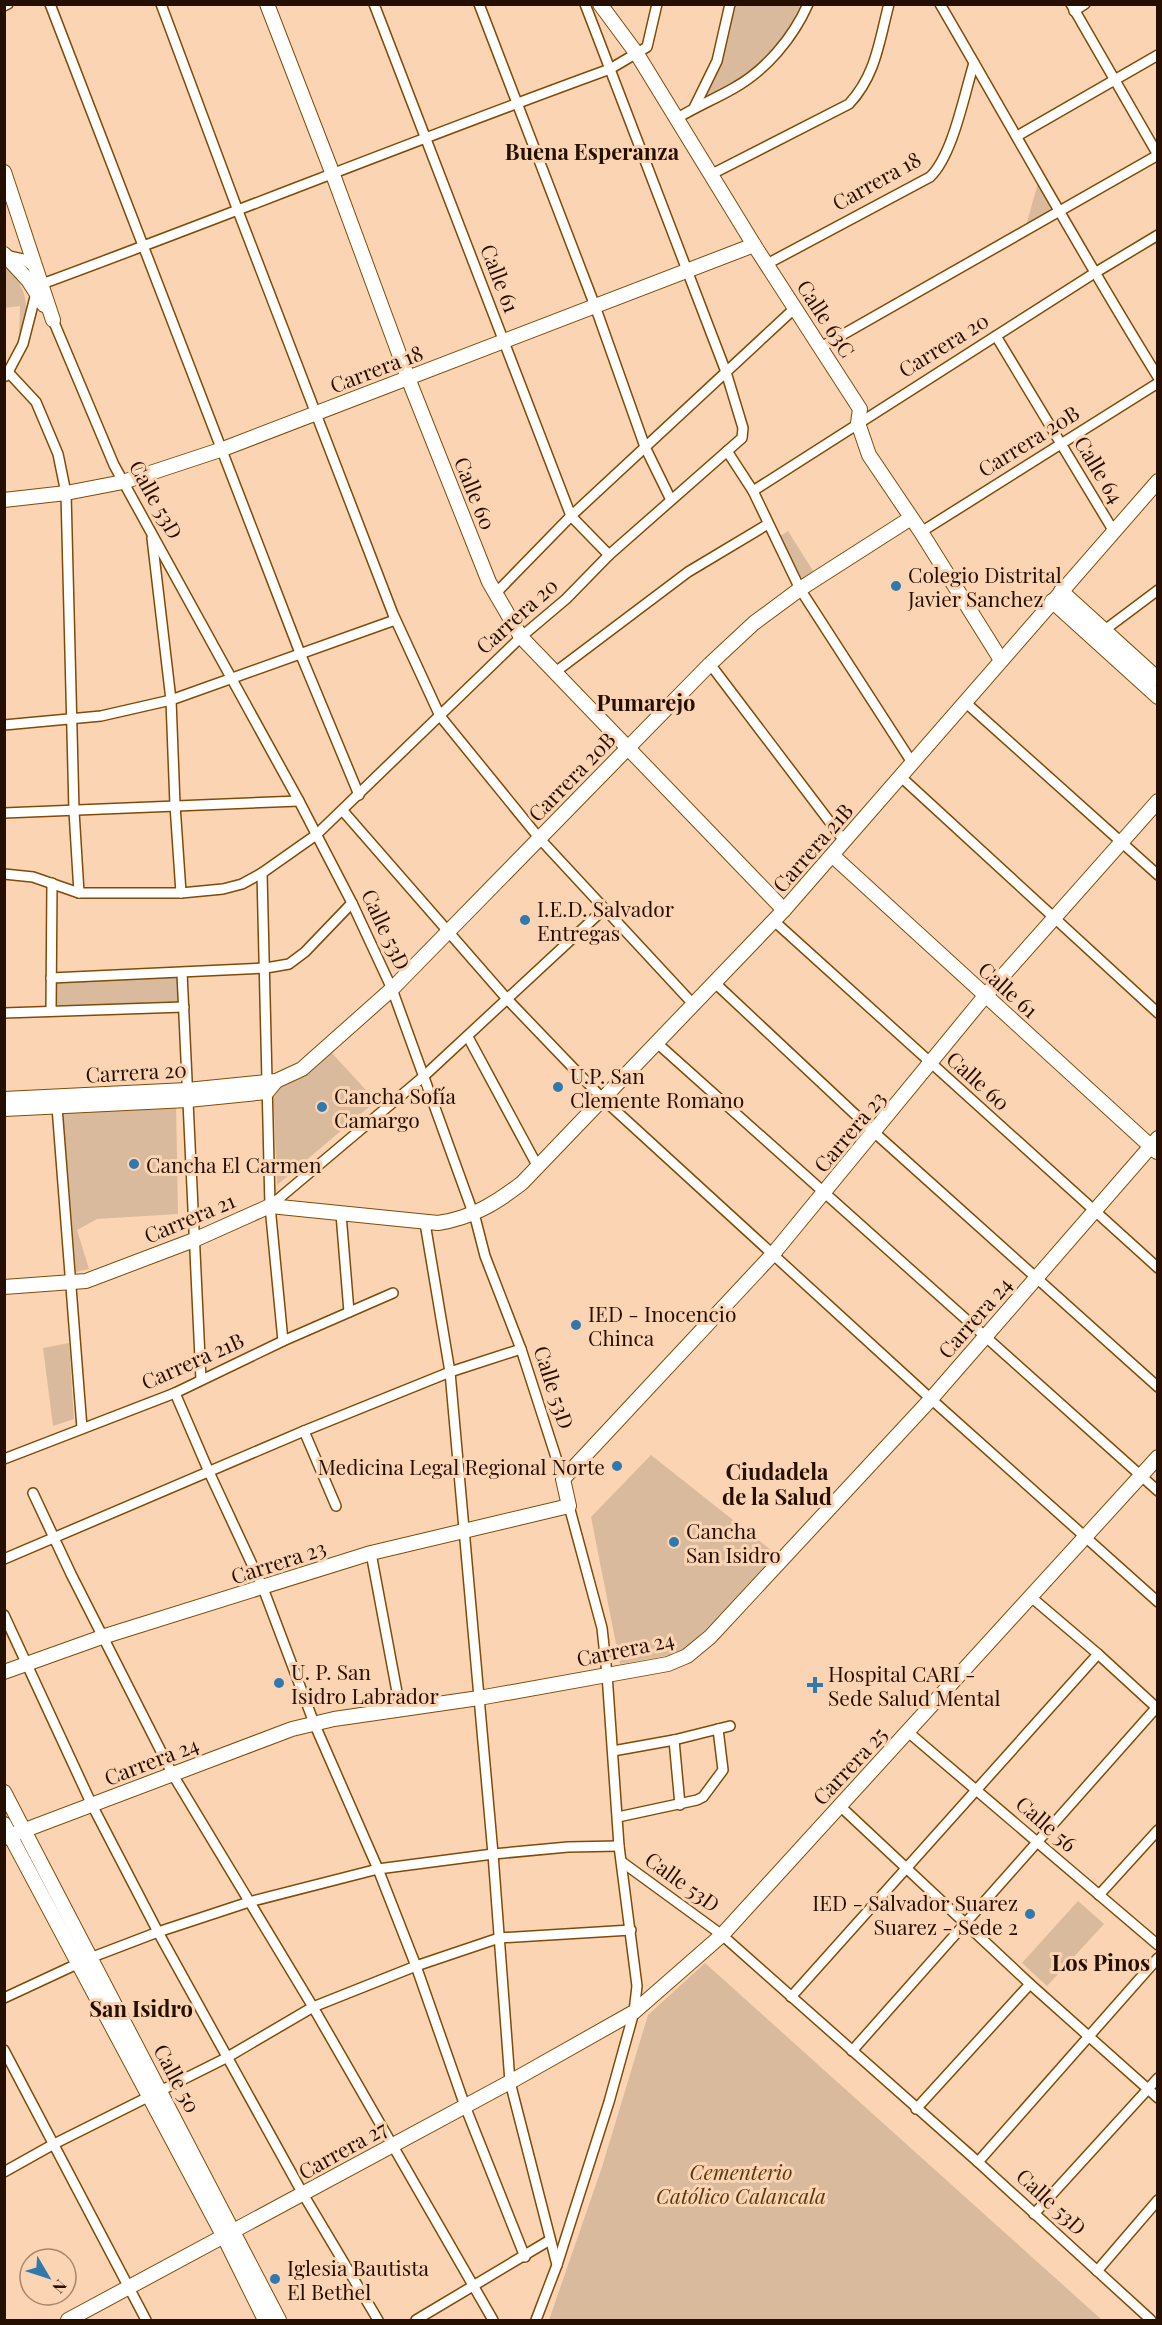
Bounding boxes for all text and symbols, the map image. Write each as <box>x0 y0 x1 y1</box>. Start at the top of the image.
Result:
district label: Buena Esperanza <box>505 136 680 166</box>
street label: Carrera 18 <box>827 144 925 216</box>
street label: Calle 61 <box>475 240 527 316</box>
street label: Calle 63C <box>791 274 863 362</box>
street label: Carrera 20 <box>893 305 993 383</box>
street label: Carrera 18 <box>326 337 426 399</box>
street label: Carrera 20B <box>972 398 1084 482</box>
street label: Calle 64 <box>1069 430 1131 508</box>
street label: Calle 60 <box>449 453 503 533</box>
street label: Calle 53D <box>124 455 190 543</box>
place label: Colegio Distrital Javier Sanchez <box>907 560 1062 612</box>
street label: Carrera 20 <box>469 571 563 659</box>
marker: Colegio Distrital Javier Sanchez <box>889 579 903 593</box>
district label: Pumarejo <box>597 687 695 717</box>
street label: Carrera 20B <box>521 725 621 827</box>
street label: Carrera 21B <box>766 796 858 898</box>
street label: Calle 53D <box>356 884 418 974</box>
place label: I.E.D. Salvador Entregas <box>537 894 675 946</box>
marker: I.E.D. Salvador Entregas <box>518 913 532 927</box>
street label: Calle 61 <box>973 955 1045 1023</box>
street label: Calle 60 <box>941 1044 1017 1116</box>
street label: Carrera 20 <box>85 1054 187 1088</box>
place label: U.P. San Clemente Romano <box>570 1061 744 1113</box>
marker: U.P. San Clemente Romano <box>551 1080 565 1094</box>
place label: Cancha Sofía Camargo <box>334 1081 456 1133</box>
street label: Carrera 23 <box>807 1084 891 1178</box>
marker: Cancha Sofía Camargo <box>315 1100 329 1114</box>
place label: Cancha El Carmen <box>146 1150 322 1178</box>
marker: Cancha El Carmen <box>127 1157 141 1171</box>
street label: Carrera 21 <box>139 1185 239 1249</box>
street label: Carrera 24 <box>931 1270 1017 1364</box>
place label: IED - Inocencio Chinca <box>588 1299 736 1351</box>
marker: IED - Inocencio Chinca <box>569 1318 583 1332</box>
street label: Carrera 21B <box>136 1325 248 1395</box>
street label: Calle 53D <box>528 1342 582 1432</box>
place label: Medicina Legal Regional Norte <box>318 1452 605 1480</box>
district label: Ciudadela de la Salud <box>722 1456 832 1511</box>
marker: Medicina Legal Regional Norte <box>610 1459 624 1473</box>
place label: Cancha San Isidro <box>686 1516 781 1568</box>
street label: Carrera 23 <box>227 1533 329 1589</box>
marker: Cancha San Isidro <box>667 1535 681 1549</box>
street label: Carrera 24 <box>574 1624 676 1672</box>
place label: U. P. San Isidro Labrador <box>291 1657 440 1709</box>
place label: Hospital CARI - Sede Salud Mental <box>828 1659 1000 1711</box>
marker: U. P. San Isidro Labrador <box>272 1676 286 1690</box>
marker: Hospital CARI - Sede Salud Mental <box>806 1676 824 1694</box>
street label: Carrera 25 <box>806 1720 892 1810</box>
street label: Carrera 24 <box>100 1729 202 1791</box>
street label: Calle 56 <box>1011 1789 1084 1857</box>
street label: Calle 53D <box>640 1844 726 1918</box>
place label: IED - Salvador Suarez Suarez - Sede 2 <box>812 1888 1018 1940</box>
marker: IED - Salvador Suarez Suarez - Sede 2 <box>1023 1907 1037 1921</box>
district label: Los Pinos <box>1052 1947 1150 1977</box>
district label: San Isidro <box>89 1993 193 2023</box>
street label: Calle 50 <box>148 2039 208 2117</box>
street label: Carrera 27 <box>293 2113 392 2185</box>
park label: Cementerio Católico Calancala <box>656 2157 826 2209</box>
street label: Calle 53D <box>1011 2161 1093 2241</box>
north arrow <box>18 2247 78 2307</box>
place label: Iglesia Bautista El Bethel <box>287 2253 430 2305</box>
marker: Iglesia Bautista El Bethel <box>268 2272 282 2286</box>
text: N <box>48 2276 72 2298</box>

